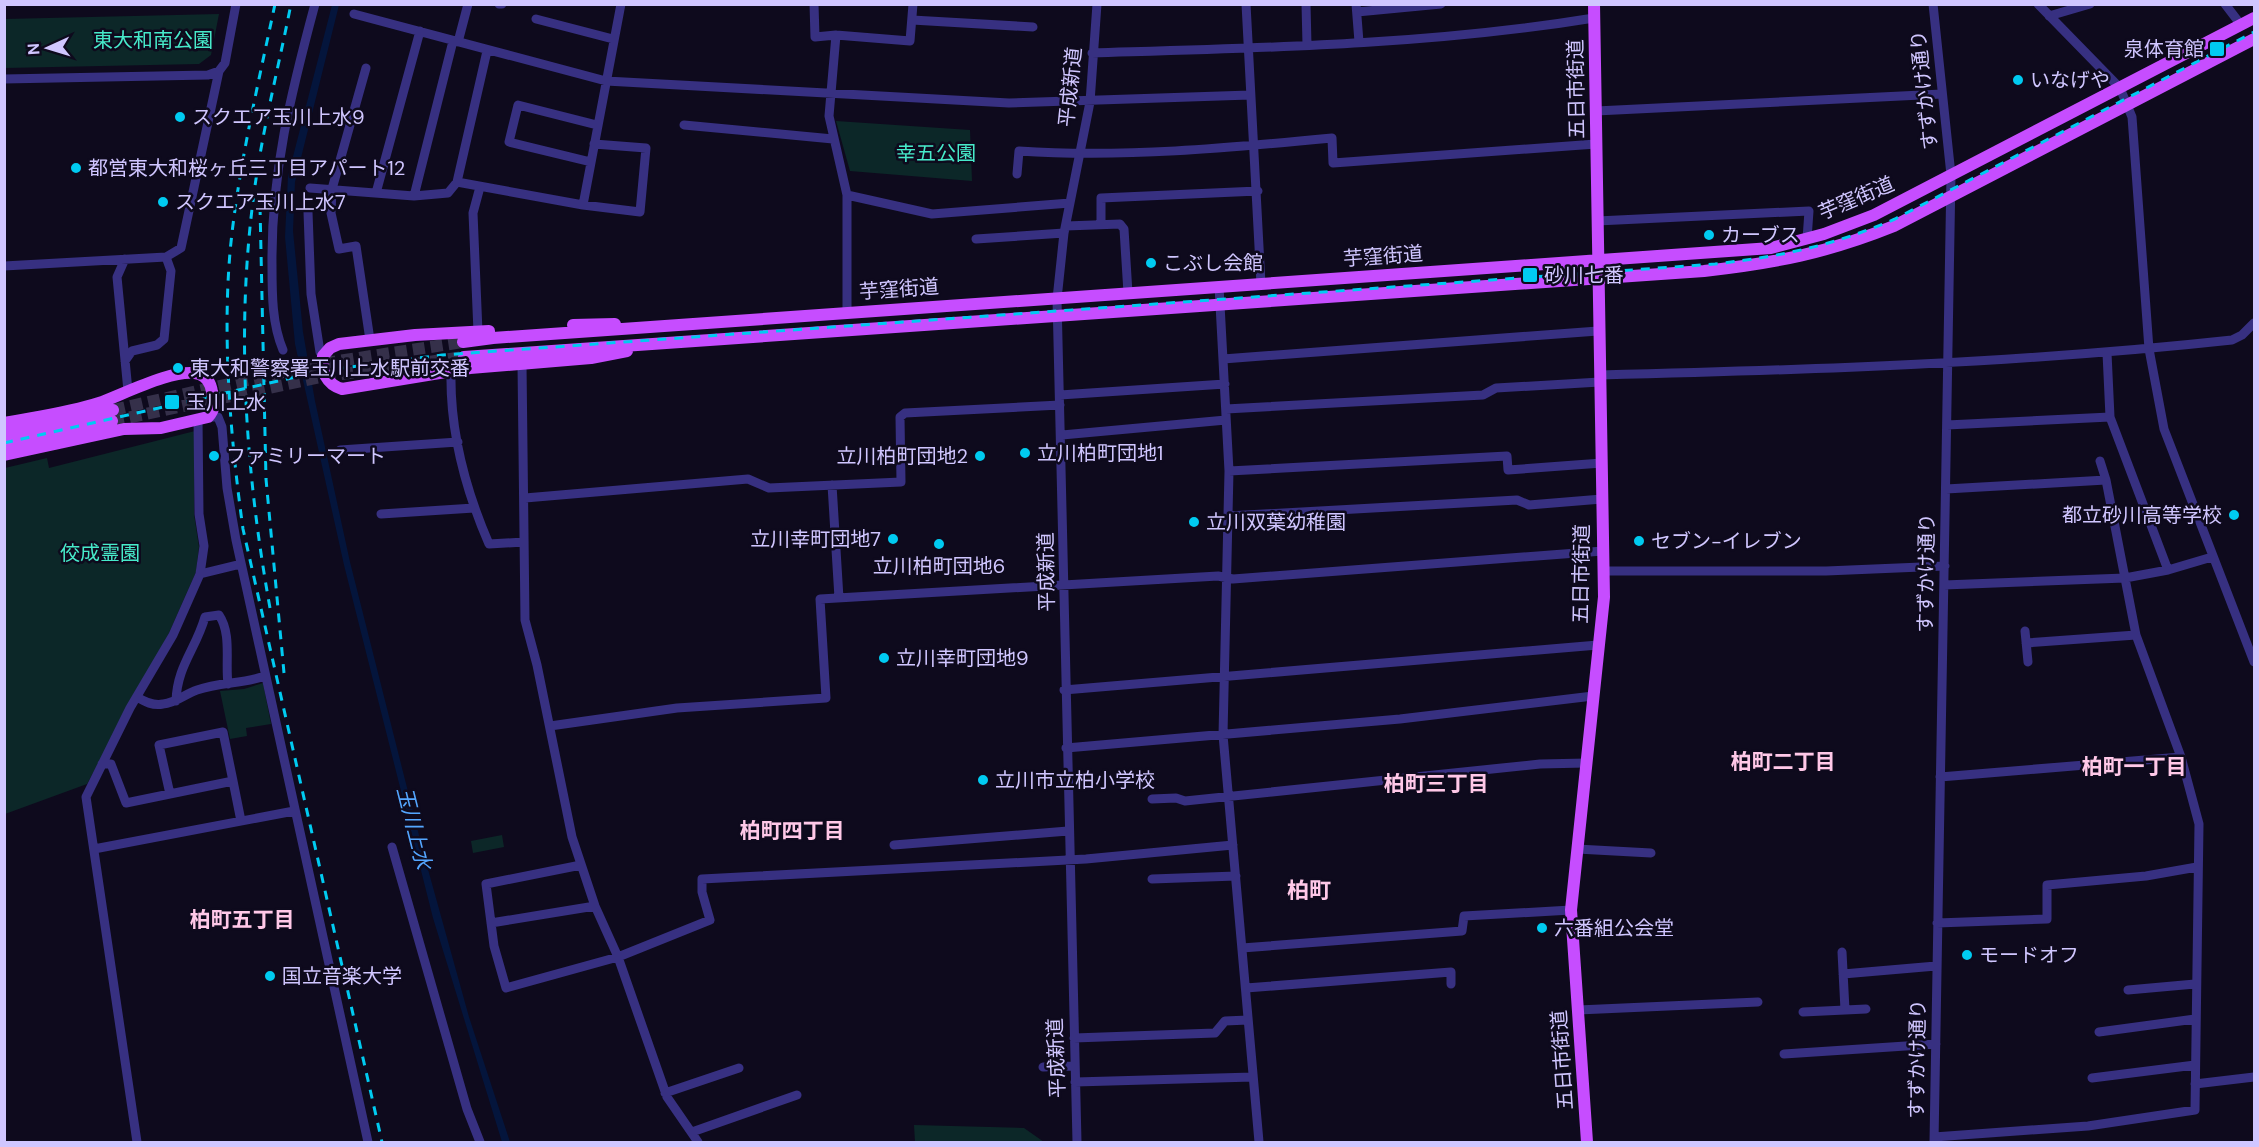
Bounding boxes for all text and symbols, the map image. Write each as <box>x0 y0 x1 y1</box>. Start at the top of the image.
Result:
north arrow <box>18 18 78 78</box>
park label: 東大和南公園 <box>93 27 213 53</box>
street label: すずかけ通り <box>1905 29 1943 151</box>
place label: 泉体育館 <box>2124 36 2204 62</box>
street label: 五日市街道 <box>1562 39 1590 139</box>
marker: 泉体育館 <box>2208 40 2226 58</box>
text: N <box>23 42 44 56</box>
street label: 平成新道 <box>1053 46 1087 128</box>
place label: いなげや <box>2030 67 2110 93</box>
marker: いなげや <box>2011 73 2025 87</box>
place label: スクエア玉川上水9 <box>192 104 365 130</box>
marker: スクエア玉川上水9 <box>173 110 187 124</box>
park label: 幸五公園 <box>896 140 976 166</box>
place label: 都営東大和桜ヶ丘三丁目アパート12 <box>88 155 405 181</box>
marker: 都営東大和桜ヶ丘三丁目アパート12 <box>69 161 83 175</box>
street label: 芋窪街道 <box>1814 170 1898 226</box>
place label: スクエア玉川上水7 <box>175 189 346 215</box>
marker: スクエア玉川上水7 <box>156 195 170 209</box>
place label: カーブス <box>1721 222 1800 248</box>
marker: カーブス <box>1702 228 1716 242</box>
street label: 芋窪街道 <box>1342 240 1424 272</box>
place label: こぶし会館 <box>1163 250 1263 276</box>
marker: こぶし会館 <box>1144 256 1158 270</box>
place label: 砂川七番 <box>1544 262 1624 288</box>
marker: 砂川七番 <box>1521 266 1539 284</box>
street label: 芋窪街道 <box>858 273 940 305</box>
place label: 東大和警察署玉川上水駅前交番 <box>190 355 470 381</box>
marker: 東大和警察署玉川上水駅前交番 <box>171 361 185 375</box>
place label: 玉川上水 <box>186 389 266 415</box>
marker: 玉川上水 <box>163 393 181 411</box>
place label: 立川柏町団地1 <box>1037 440 1163 466</box>
place label: ファミリーマート <box>226 443 386 469</box>
place label: 立川柏町団地2 <box>836 443 968 469</box>
marker: 立川柏町団地1 <box>1018 446 1032 460</box>
marker: ファミリーマート <box>207 449 221 463</box>
marker: 立川柏町団地2 <box>973 449 987 463</box>
place label: 都立砂川高等学校 <box>2062 502 2222 528</box>
marker: 都立砂川高等学校 <box>2227 508 2241 522</box>
place label: 立川双葉幼稚園 <box>1206 509 1346 535</box>
street label: すずかけ通り <box>1912 513 1940 633</box>
marker: 立川双葉幼稚園 <box>1187 515 1201 529</box>
street label: 五日市街道 <box>1567 524 1595 624</box>
place label: 立川幸町団地7 <box>750 526 881 552</box>
place label: セブン-イレブン <box>1651 528 1802 554</box>
marker: 立川幸町団地7 <box>886 532 900 546</box>
street label: 平成新道 <box>1032 532 1060 612</box>
marker: セブン-イレブン <box>1632 534 1646 548</box>
marker: 立川柏町団地6 <box>932 537 946 551</box>
park label: 佼成霊園 <box>60 540 140 566</box>
place label: 立川柏町団地6 <box>873 553 1005 579</box>
place label: 立川幸町団地9 <box>896 645 1029 671</box>
marker: 立川幸町団地9 <box>877 651 891 665</box>
district label: 柏町二丁目 <box>1731 748 1836 776</box>
district label: 柏町一丁目 <box>2082 753 2187 781</box>
place label: 立川市立柏小学校 <box>995 767 1155 793</box>
district label: 柏町三丁目 <box>1384 770 1489 798</box>
marker: 立川市立柏小学校 <box>976 773 990 787</box>
water label: 玉川上水 <box>390 784 438 874</box>
district label: 柏町四丁目 <box>740 817 845 845</box>
district label: 柏町 <box>1287 876 1331 905</box>
district label: 柏町五丁目 <box>190 906 295 934</box>
place label: 六番組公会堂 <box>1554 915 1674 941</box>
marker: 六番組公会堂 <box>1535 921 1549 935</box>
place label: モードオフ <box>1979 942 2079 968</box>
marker: モードオフ <box>1960 948 1974 962</box>
place label: 国立音楽大学 <box>282 963 402 989</box>
marker: 国立音楽大学 <box>263 969 277 983</box>
street label: すずかけ通り <box>1903 999 1931 1119</box>
street label: 五日市街道 <box>1546 1009 1578 1111</box>
street label: 平成新道 <box>1042 1018 1070 1098</box>

